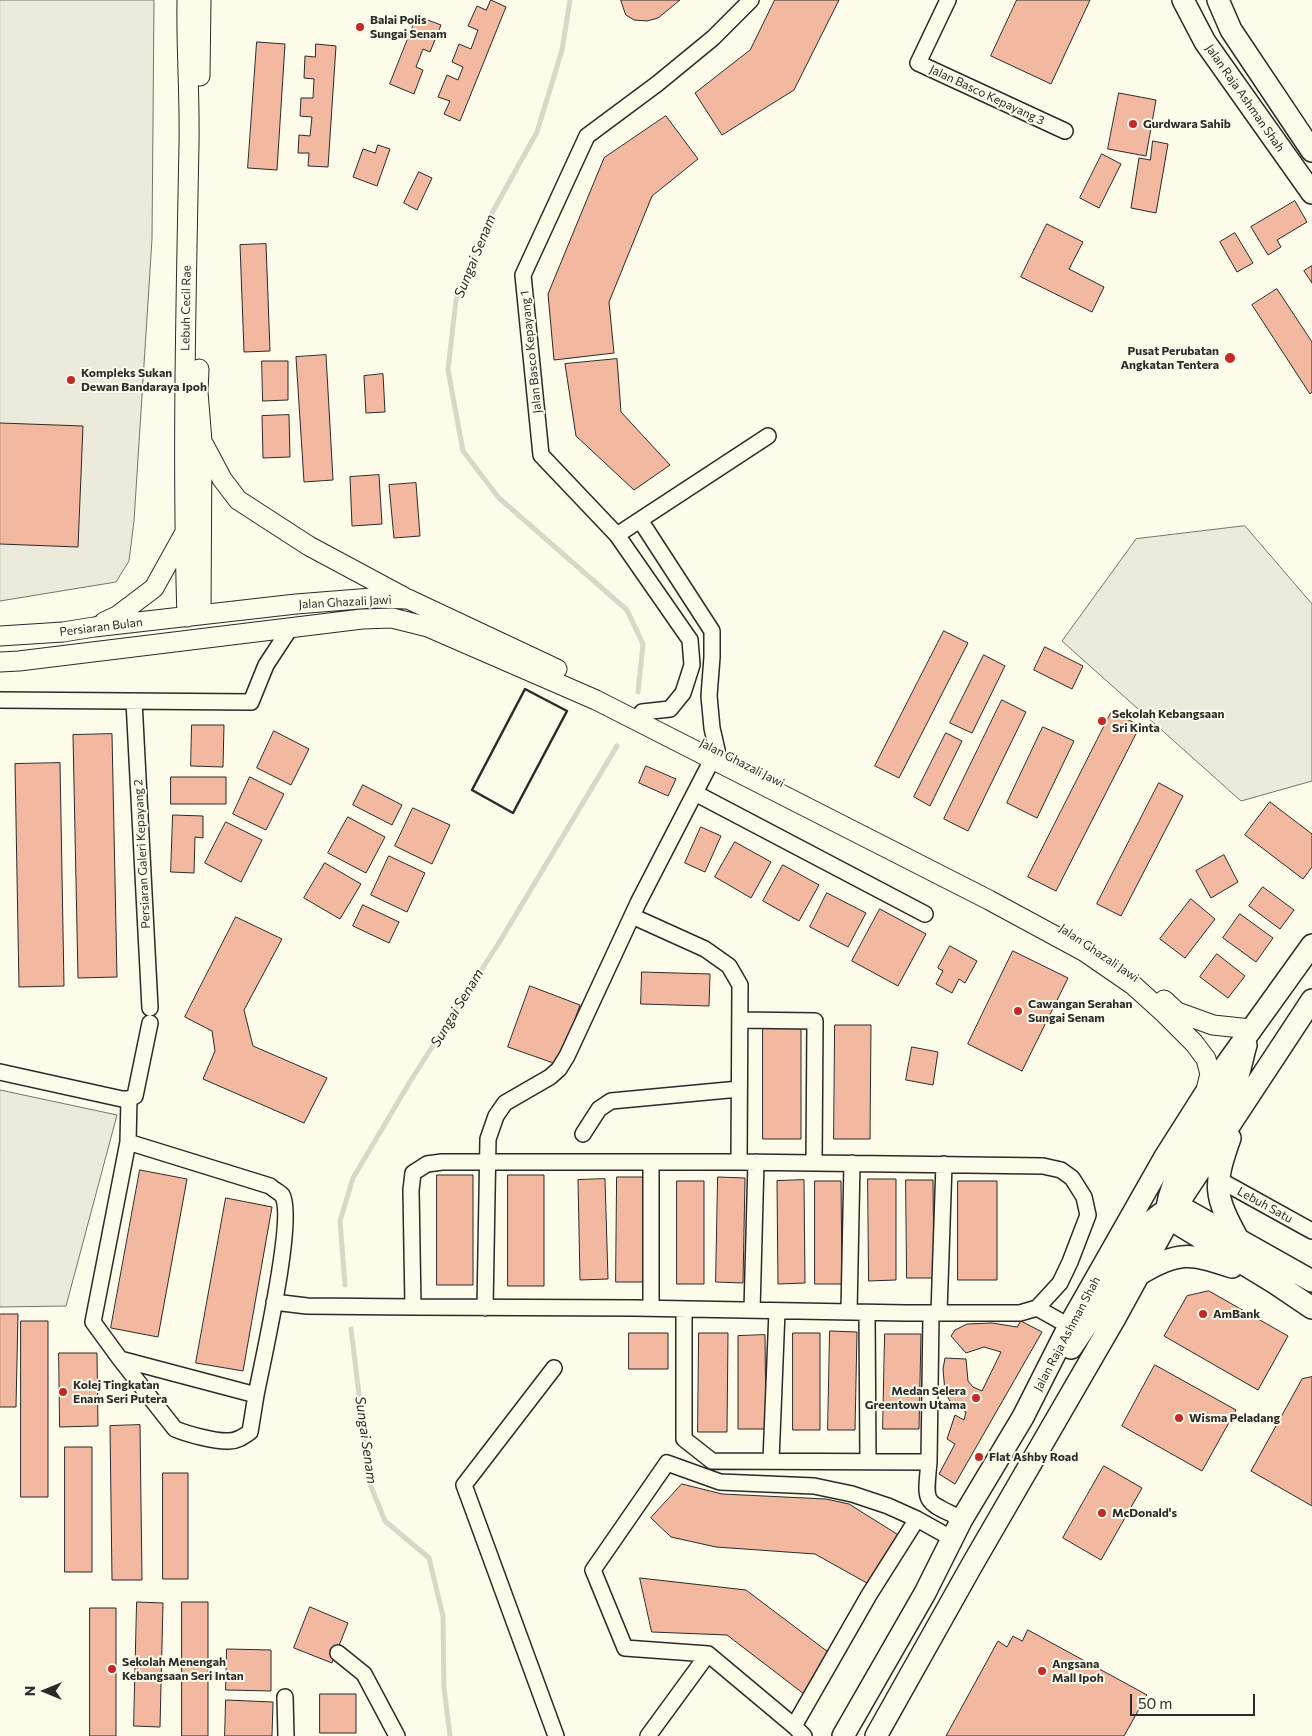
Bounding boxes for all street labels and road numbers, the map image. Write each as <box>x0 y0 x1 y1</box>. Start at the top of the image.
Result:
street label: Jalan Raja Ashman Shah <box>1202 42 1288 154</box>
street label: Jalan Basco Kepayang 3 <box>927 62 1047 128</box>
street label: Lebuh Cecil Rae <box>178 265 194 351</box>
street label: Jalan Basco Kepayang 1 <box>517 290 545 414</box>
street label: Jalan Ghazali Jawi <box>298 592 392 612</box>
street label: Persiaran Bulan <box>59 615 143 639</box>
street label: Jalan Ghazali Jawi <box>697 735 787 791</box>
street label: Persiaran Galeri Kepayang 2 <box>131 779 153 929</box>
street label: Jalan Ghazali Jawi <box>1056 921 1142 985</box>
street label: Lebuh Satu <box>1235 1184 1295 1226</box>
street label: Jalan Raja Ashman Shah <box>1031 1274 1103 1394</box>

